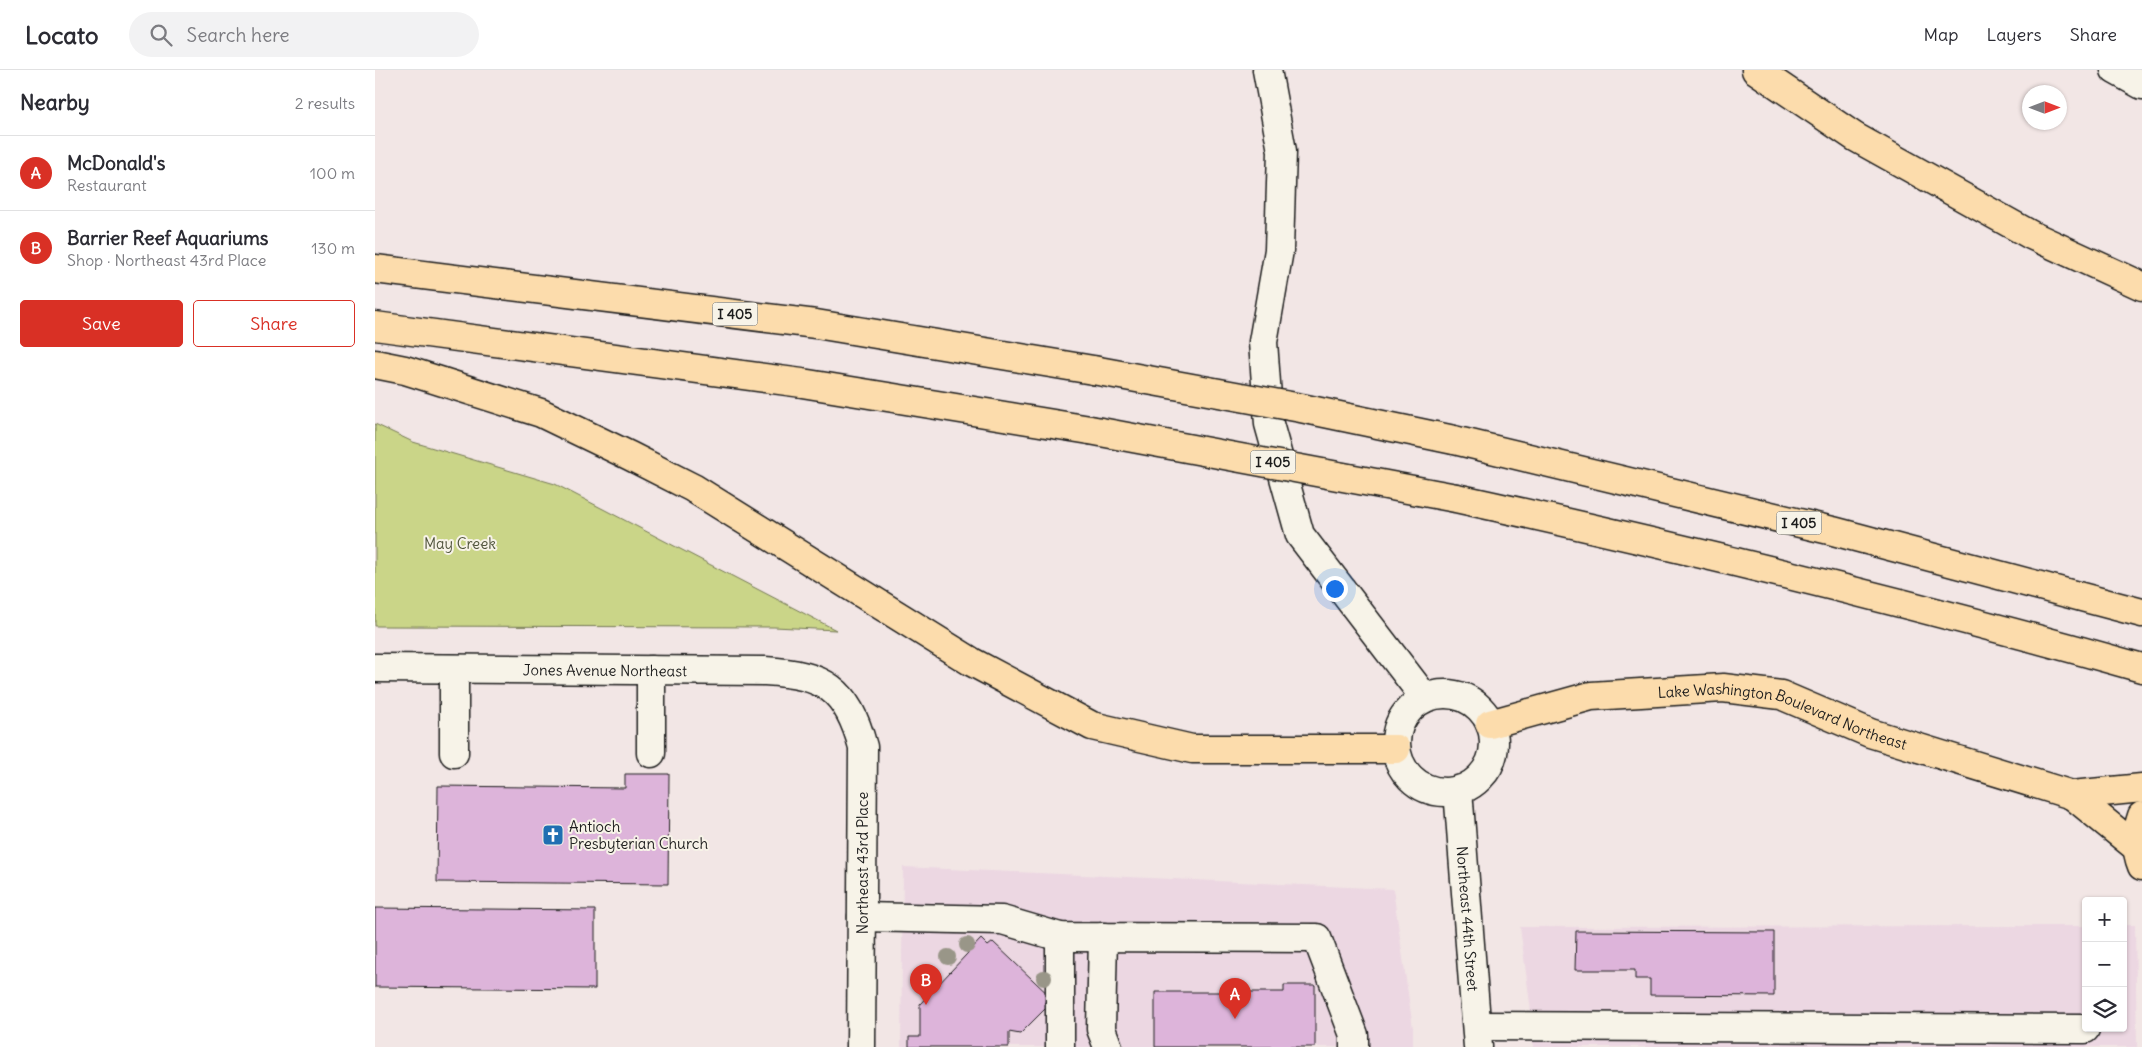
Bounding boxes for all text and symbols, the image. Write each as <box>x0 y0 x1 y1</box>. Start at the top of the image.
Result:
search box <box>129 12 479 57</box>
text: Locato <box>25 20 99 50</box>
icon: search <box>147 21 175 49</box>
text: Search here <box>187 23 290 47</box>
text: Map <box>1923 23 1958 46</box>
text: Layers <box>1986 23 2042 46</box>
text: Share <box>2070 23 2117 46</box>
north arrow <box>2022 85 2067 130</box>
text: Nearby <box>20 89 90 116</box>
text: 2 results <box>295 93 355 113</box>
text: McDonald's <box>67 151 165 175</box>
text: A <box>31 163 41 183</box>
text: 100 m <box>310 163 355 183</box>
text: Restaurant <box>67 175 147 195</box>
text: Barrier Reef Aquariums <box>67 226 268 250</box>
text: B <box>31 238 41 258</box>
text: 130 m <box>311 238 355 258</box>
text: Shop · Northeast 43rd Place <box>67 250 266 270</box>
button: Save <box>20 300 183 347</box>
button: Share <box>193 300 355 347</box>
road number: I 405 <box>713 302 757 325</box>
road number: I 405 <box>1251 451 1295 474</box>
road number: I 405 <box>1777 512 1821 534</box>
park label: May Creek <box>424 534 496 553</box>
your location <box>1322 576 1348 602</box>
street label: Jones Avenue Northeast <box>523 660 687 680</box>
street label: Lake Washington Boulevard Northeast <box>1657 678 1909 753</box>
street label: Northeast 43rd Place <box>853 792 872 934</box>
place label: Antioch Presbyterian Church <box>569 817 709 853</box>
church icon: Antioch Presbyterian Church <box>541 823 565 847</box>
street label: Northeast 44th Street <box>1453 845 1483 992</box>
map controls <box>2082 897 2127 1032</box>
button: + <box>2082 897 2127 942</box>
button: − <box>2082 942 2127 987</box>
pin: B <box>910 964 942 1005</box>
pin: A <box>1219 978 1251 1019</box>
button: layers <box>2082 987 2127 1032</box>

